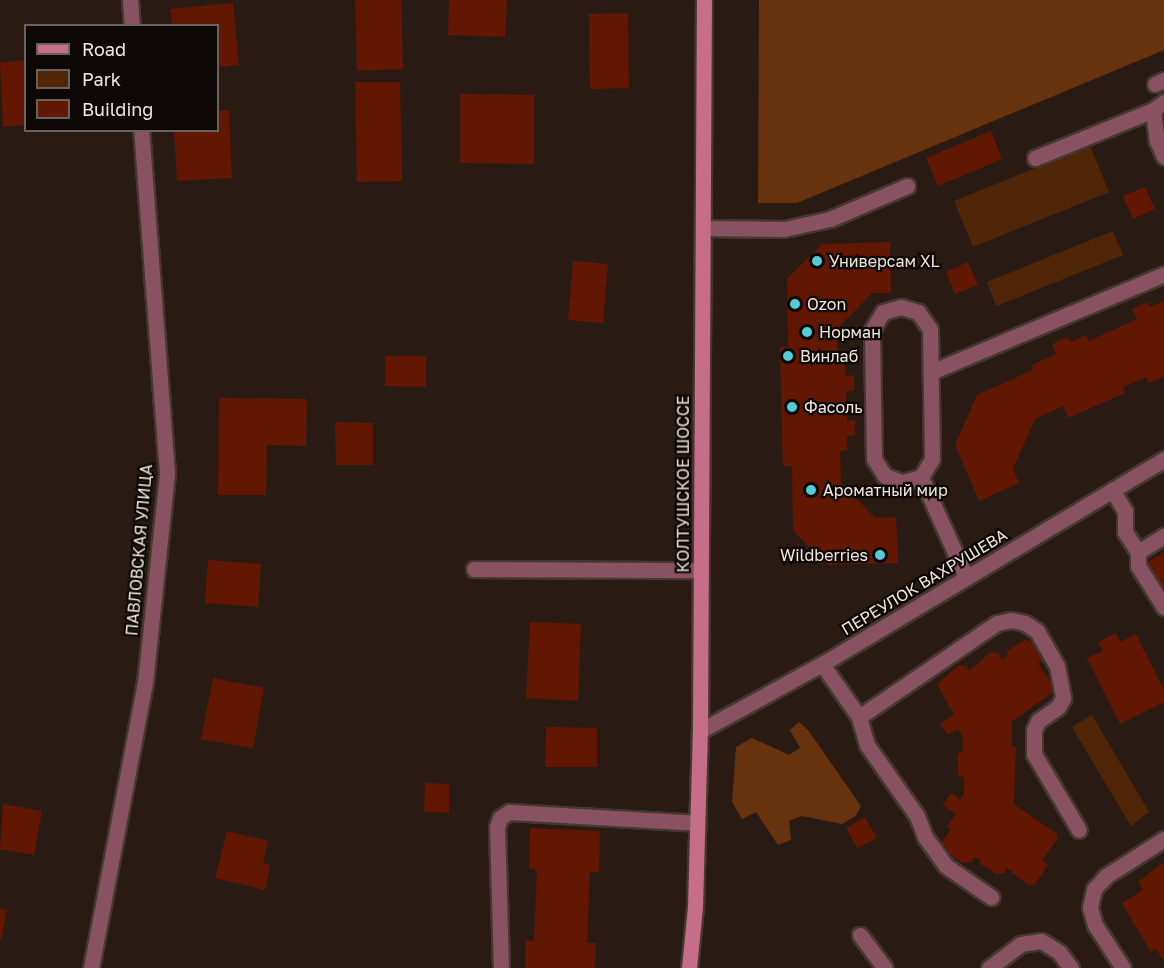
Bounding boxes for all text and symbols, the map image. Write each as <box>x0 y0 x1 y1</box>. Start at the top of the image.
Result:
legend <box>24 24 219 132</box>
text: Road <box>82 38 126 60</box>
text: Park <box>82 68 121 90</box>
text: Building <box>82 98 153 120</box>
place label: Универсам XL <box>829 251 940 271</box>
marker: Универсам XL <box>810 254 824 268</box>
place label: Ozon <box>807 294 846 314</box>
marker: Ozon <box>788 297 802 311</box>
place label: Норман <box>819 322 881 342</box>
marker: Норман <box>800 325 814 339</box>
place label: Винлаб <box>800 346 858 366</box>
marker: Винлаб <box>781 349 795 363</box>
street label: КОЛТУШСКОЕ ШОССЕ <box>673 395 693 573</box>
place label: Фасоль <box>804 397 863 417</box>
marker: Фасоль <box>785 400 799 414</box>
street label: ПАВЛОВСКАЯ УЛИЦА <box>122 463 156 637</box>
place label: Ароматный мир <box>823 480 948 500</box>
marker: Ароматный мир <box>804 483 818 497</box>
street label: ПЕРЕУЛОК ВАХРУШЕВА <box>838 525 1010 639</box>
place label: Wildberries <box>780 545 868 565</box>
marker: Wildberries <box>873 548 887 562</box>

